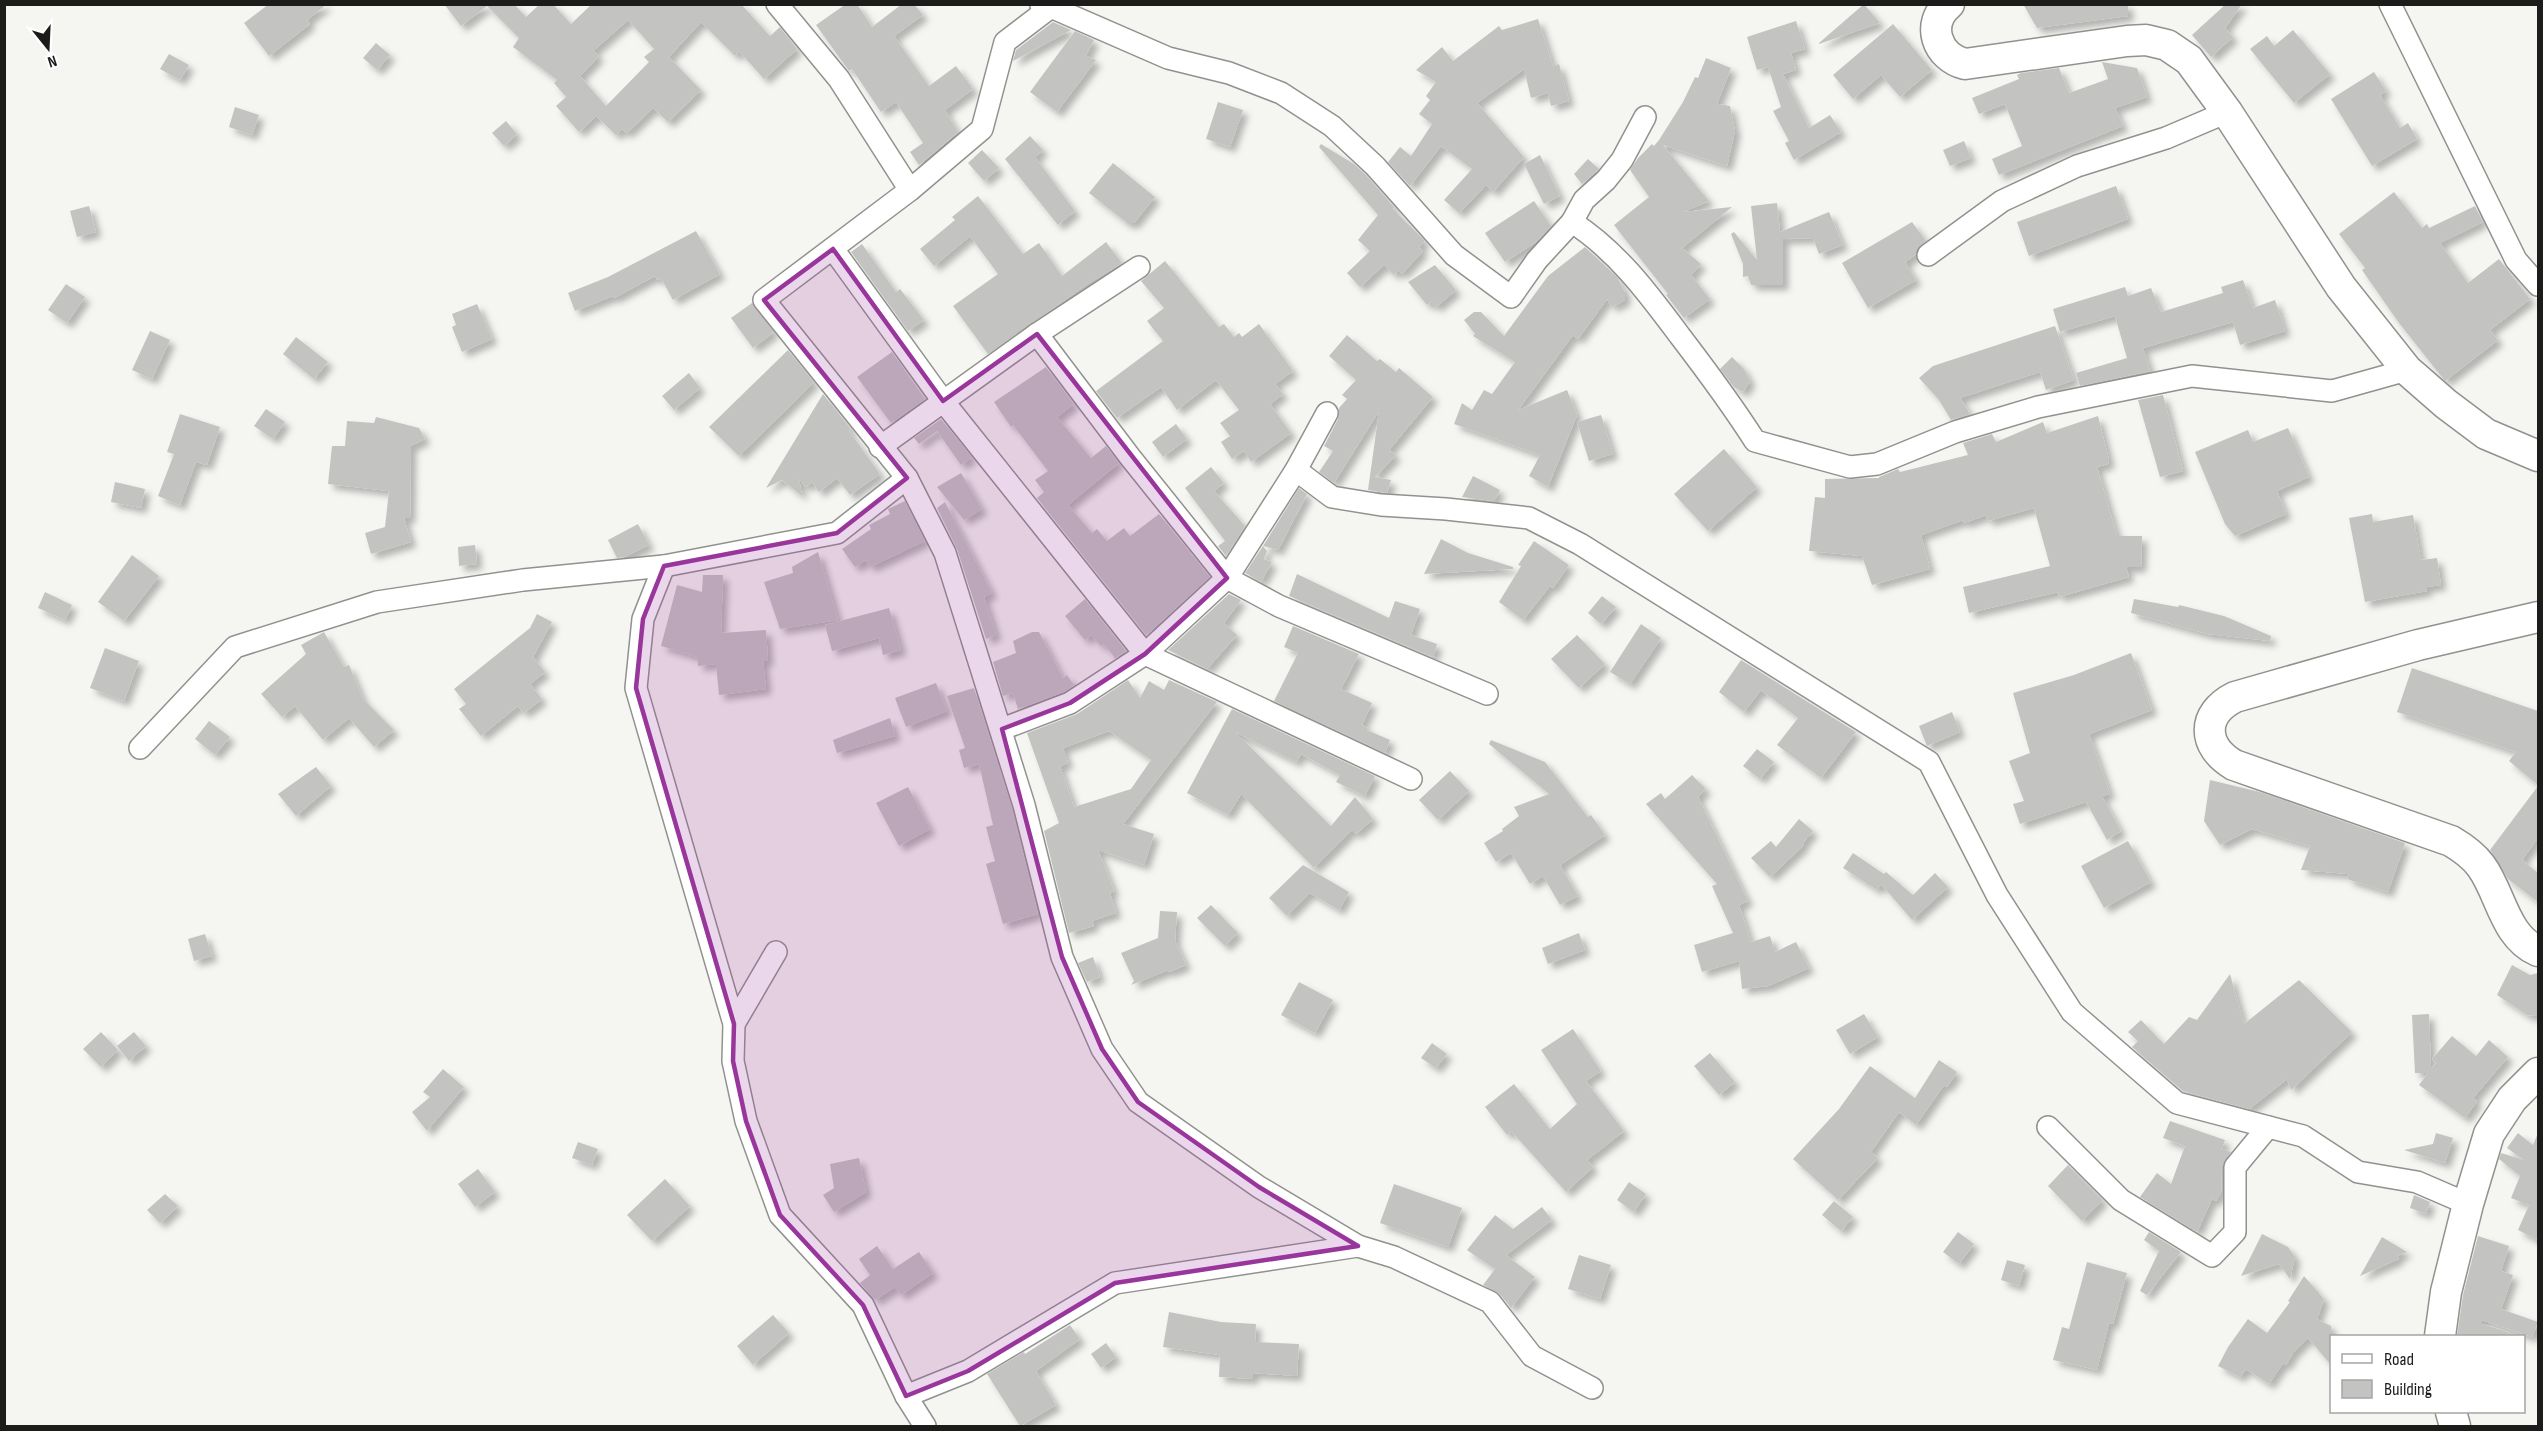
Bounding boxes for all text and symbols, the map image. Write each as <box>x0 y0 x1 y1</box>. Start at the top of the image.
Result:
north arrow <box>18 18 78 78</box>
text: N <box>45 50 59 71</box>
legend <box>2330 1335 2525 1413</box>
text: Road <box>2384 1349 2414 1370</box>
text: Building <box>2384 1379 2432 1400</box>

